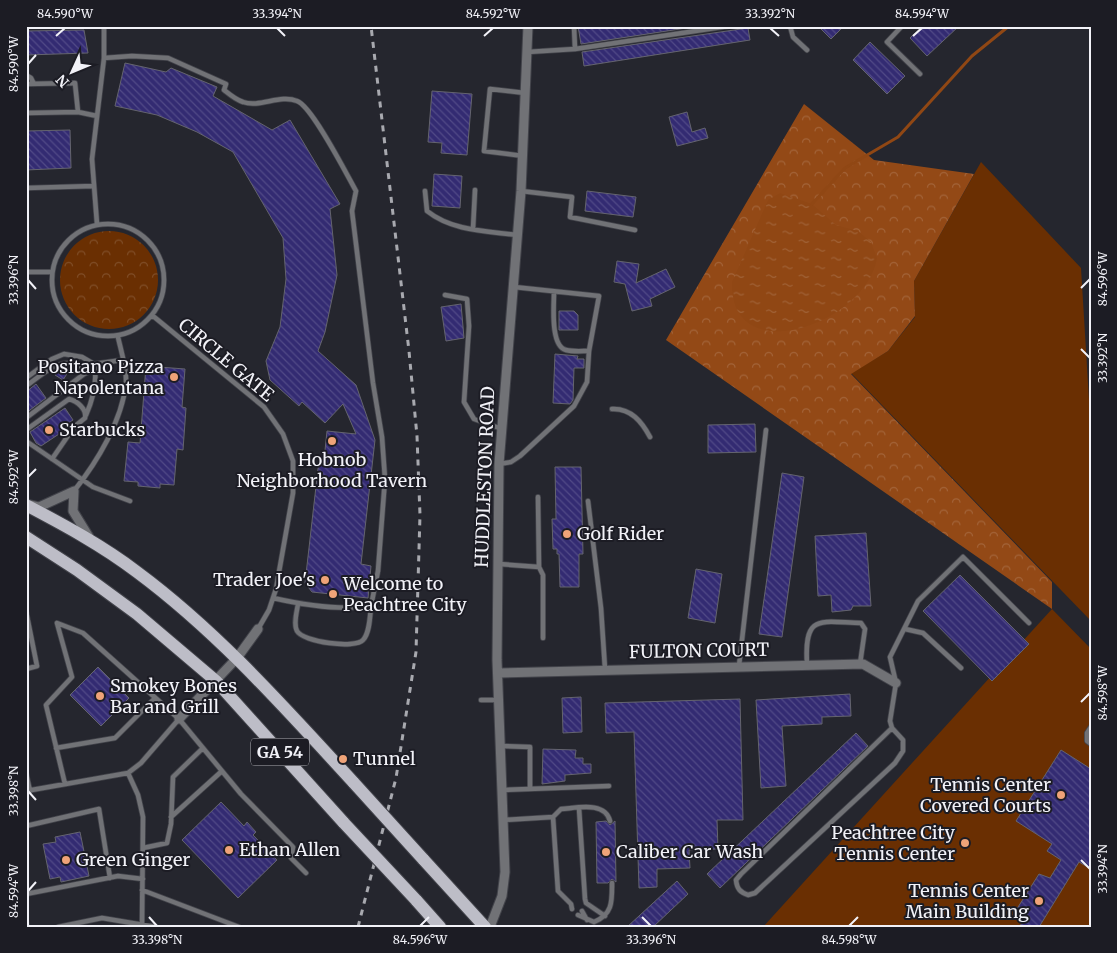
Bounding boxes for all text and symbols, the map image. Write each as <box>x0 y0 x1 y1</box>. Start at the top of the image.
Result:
text: 84.590°W <box>37 6 94 21</box>
text: 33.394°N <box>252 6 302 21</box>
text: 84.592°W <box>466 6 521 21</box>
text: 33.392°N <box>745 6 796 21</box>
text: 84.594°W <box>895 6 950 21</box>
text: 84.590°W <box>6 35 21 92</box>
north arrow <box>48 48 98 98</box>
text: N <box>52 71 73 91</box>
text: 84.596°W <box>1095 251 1110 306</box>
text: 33.396°N <box>6 254 21 305</box>
street label: CIRCLE GATE <box>174 313 279 407</box>
text: 33.392°N <box>1095 332 1110 383</box>
place label: Positano Pizza Napolentana <box>37 355 164 399</box>
marker: Positano Pizza Napolentana <box>168 371 180 383</box>
street label: HUDDLESTON ROAD <box>470 386 499 568</box>
place label: Starbucks <box>59 418 145 441</box>
marker: Starbucks <box>43 424 55 436</box>
marker: Hobnob Neighborhood Tavern <box>326 435 338 447</box>
place label: Hobnob Neighborhood Tavern <box>237 448 427 492</box>
text: 84.592°W <box>6 449 21 504</box>
place label: Golf Rider <box>577 522 664 545</box>
marker: Golf Rider <box>561 528 573 540</box>
place label: Trader Joe's <box>213 568 315 591</box>
place label: Welcome to Peachtree City <box>342 572 467 616</box>
marker: Trader Joe's <box>319 574 331 586</box>
marker: Welcome to Peachtree City <box>327 588 339 600</box>
street label: FULTON COURT <box>629 638 770 663</box>
text: 84.598°W <box>1095 664 1110 721</box>
place label: Smokey Bones Bar and Grill <box>110 674 237 718</box>
marker: Smokey Bones Bar and Grill <box>94 690 106 702</box>
road number: GA 54 <box>251 739 309 766</box>
place label: Tunnel <box>353 747 416 770</box>
marker: Tunnel <box>337 753 349 765</box>
text: 33.398°N <box>6 765 21 816</box>
place label: Tennis Center Covered Courts <box>920 773 1051 817</box>
marker: Tennis Center Covered Courts <box>1055 789 1067 801</box>
place label: Peachtree City Tennis Center <box>831 821 956 865</box>
marker: Peachtree City Tennis Center <box>959 837 971 849</box>
place label: Ethan Allen <box>239 838 340 861</box>
place label: Caliber Car Wash <box>616 840 763 863</box>
marker: Ethan Allen <box>223 844 235 856</box>
text: 33.394°N <box>1095 844 1110 894</box>
marker: Caliber Car Wash <box>600 846 612 858</box>
place label: Green Ginger <box>76 848 190 871</box>
marker: Green Ginger <box>60 854 72 866</box>
text: 84.594°W <box>6 863 21 918</box>
place label: Tennis Center Main Building <box>906 879 1029 923</box>
marker: Tennis Center Main Building <box>1033 895 1045 907</box>
text: 33.398°N <box>132 932 183 947</box>
text: 84.596°W <box>393 932 448 947</box>
text: 33.396°N <box>626 932 677 947</box>
text: 84.598°W <box>821 932 878 947</box>

